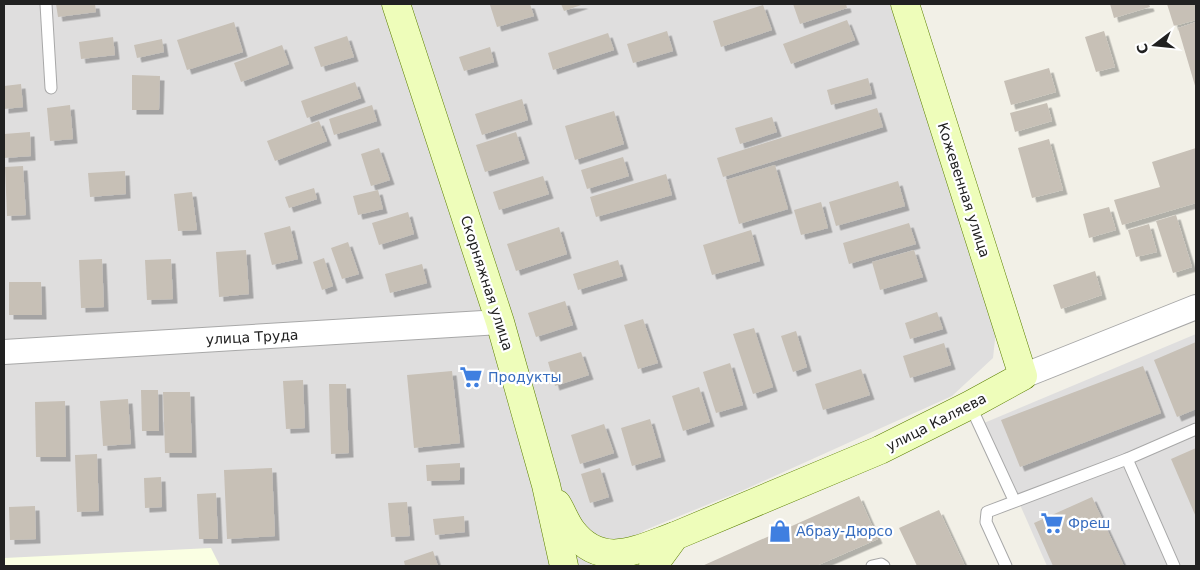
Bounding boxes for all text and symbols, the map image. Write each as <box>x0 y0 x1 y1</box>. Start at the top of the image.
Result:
north arrow <box>1130 20 1180 70</box>
text: С <box>1133 41 1152 56</box>
street label: Кожевенная улица <box>935 121 993 259</box>
street label: Скорняжная улица <box>458 214 516 352</box>
street label: улица Труда <box>205 327 299 347</box>
supermarket icon: Продукты <box>458 364 484 390</box>
place label: Продукты <box>488 369 562 385</box>
street label: улица Каляева <box>883 390 989 454</box>
supermarket icon: Фреш <box>1039 510 1065 536</box>
place label: Фреш <box>1068 515 1110 531</box>
shop icon: Абрау-Дюрсо <box>767 518 793 544</box>
place label: Абрау-Дюрсо <box>796 523 893 539</box>

